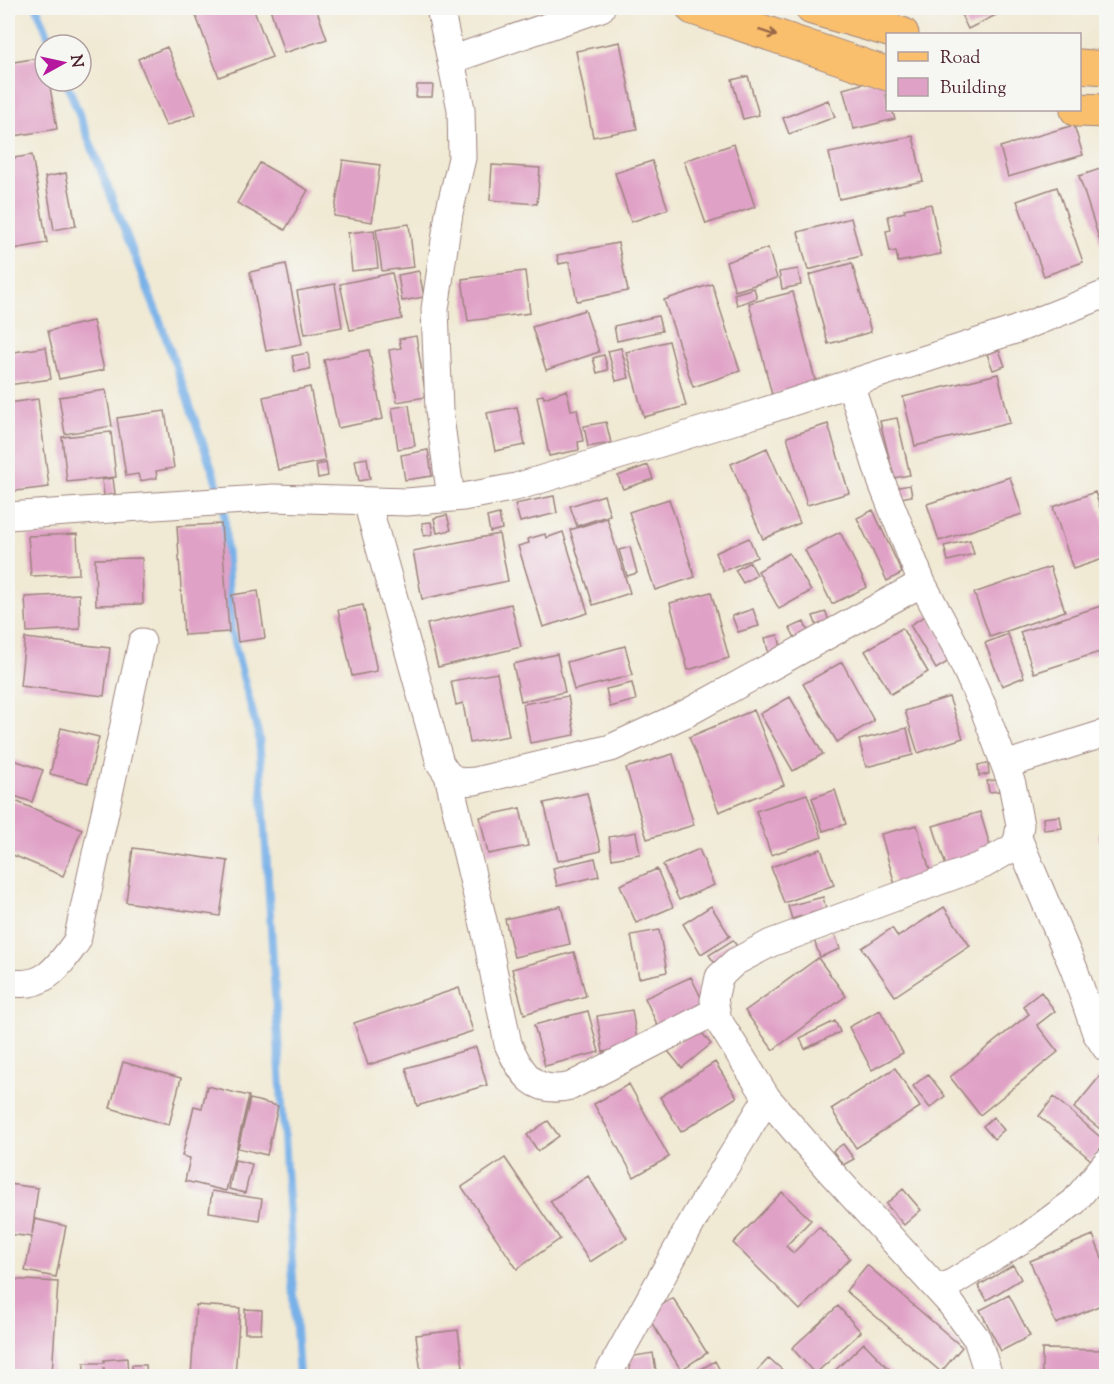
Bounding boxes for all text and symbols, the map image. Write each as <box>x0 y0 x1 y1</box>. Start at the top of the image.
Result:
one-way arrow <box>758 29 777 40</box>
north arrow <box>33 33 93 93</box>
legend <box>886 33 1081 111</box>
text: Road <box>940 46 980 72</box>
text: N <box>63 53 88 69</box>
text: Building <box>940 76 1006 102</box>

